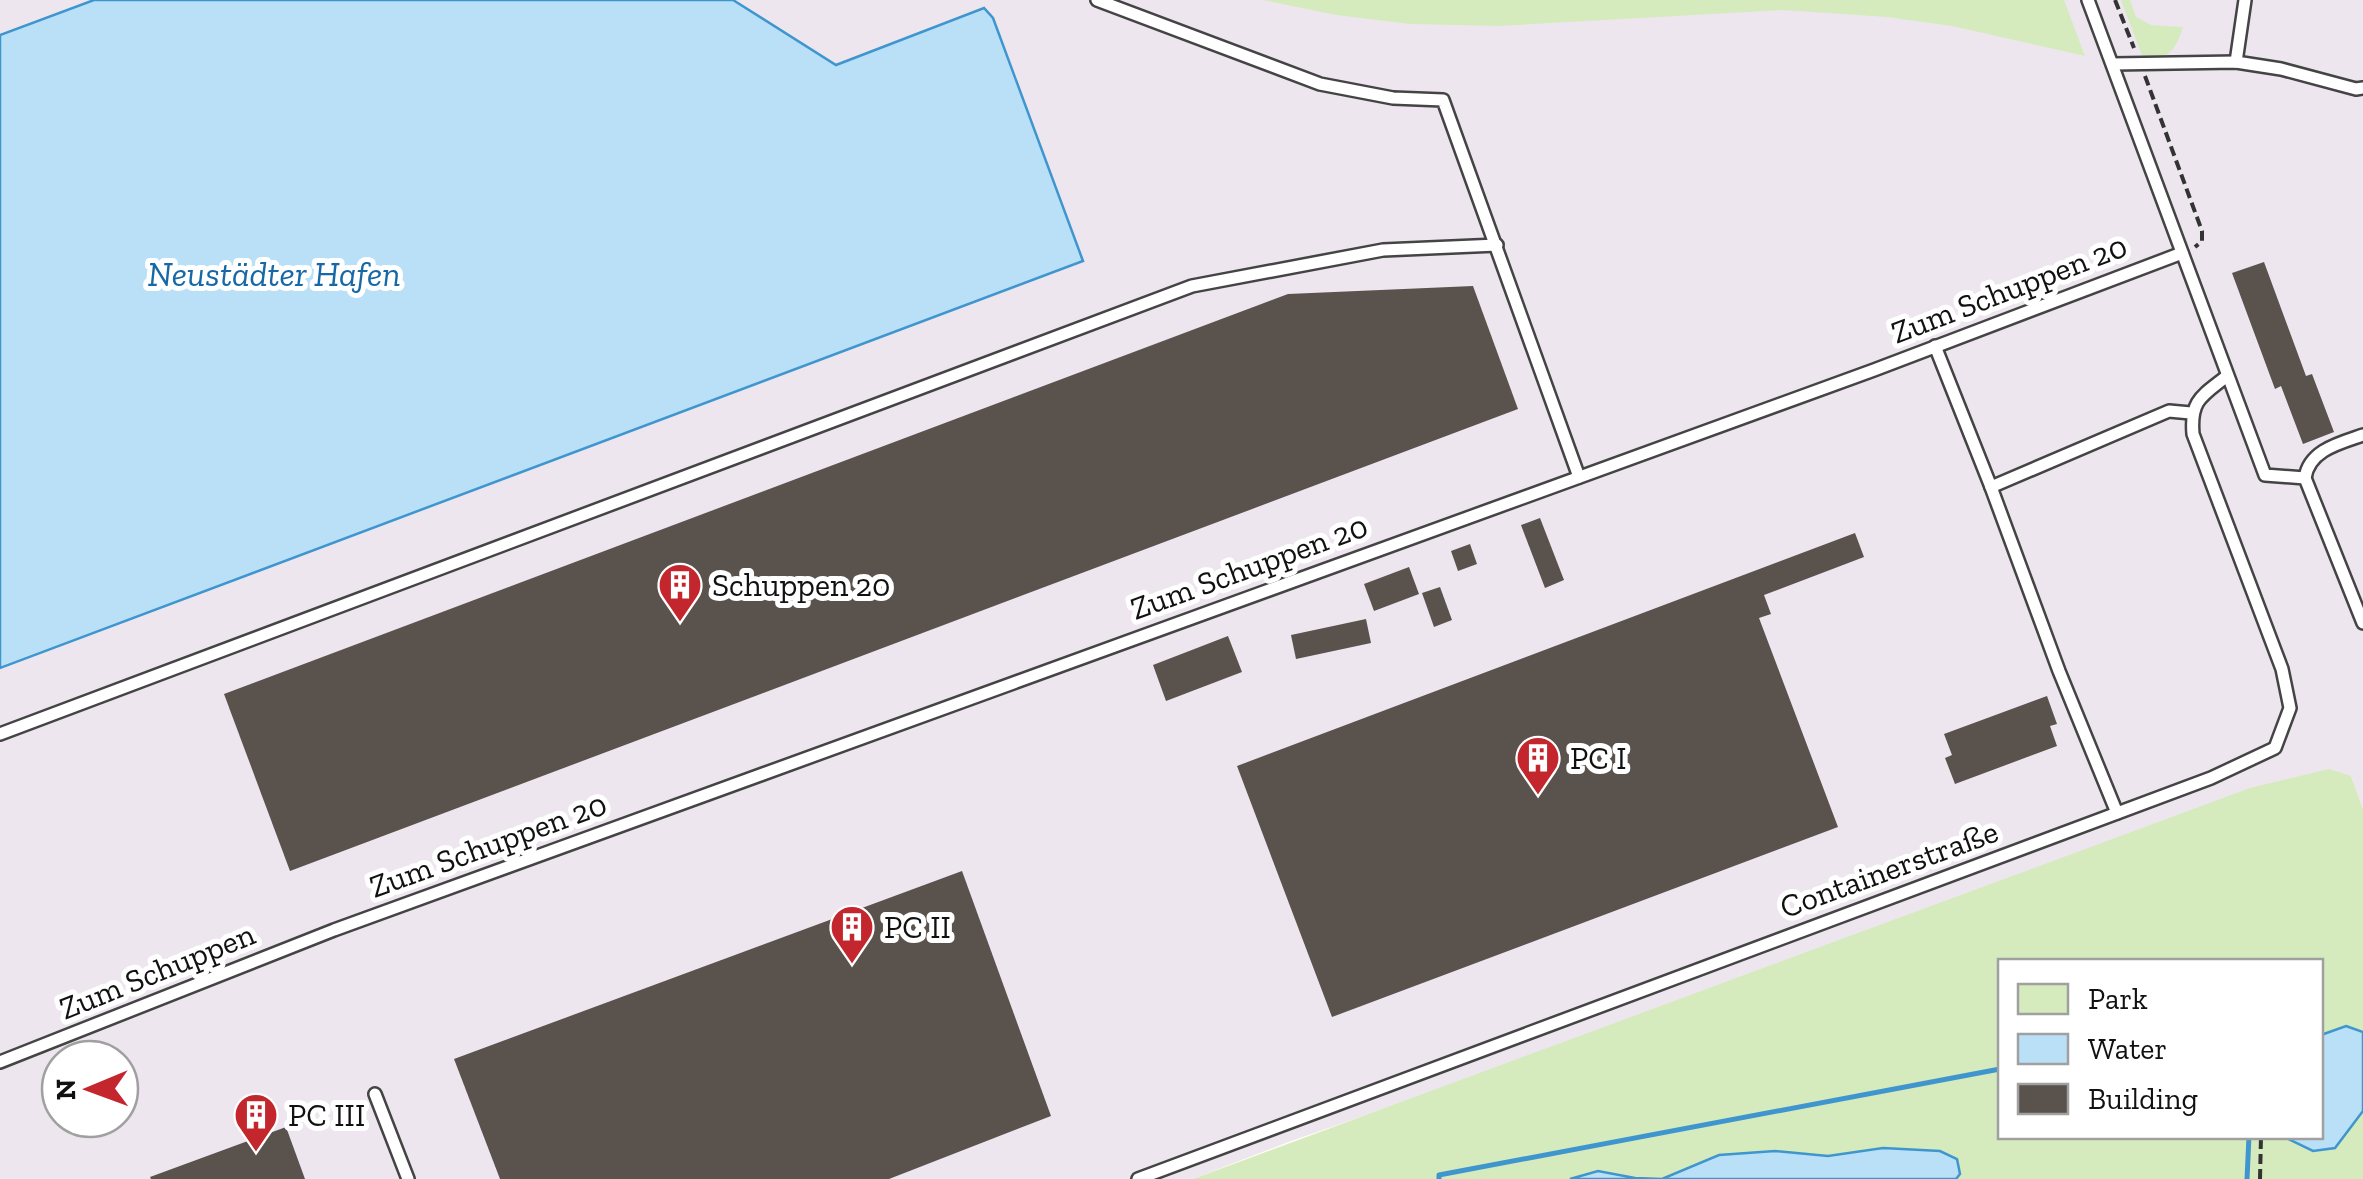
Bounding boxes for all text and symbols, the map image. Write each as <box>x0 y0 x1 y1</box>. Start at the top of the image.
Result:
street label: Zum Schuppen 20 <box>1886 227 2132 351</box>
water label: Neustädter Hafen <box>147 253 401 295</box>
street label: Zum Schuppen 20 <box>1125 506 1373 628</box>
building icon: Schuppen 20 <box>657 562 703 623</box>
place label: Schuppen 20 <box>712 566 890 604</box>
building icon: PC I <box>1515 735 1561 796</box>
place label: PC I <box>1570 739 1627 777</box>
street label: Zum Schuppen 20 <box>364 784 612 906</box>
street label: Containerstraße <box>1775 812 2003 926</box>
building icon: PC II <box>829 904 875 965</box>
place label: PC II <box>884 908 951 946</box>
street label: Zum Schuppen <box>54 914 261 1027</box>
legend <box>1998 959 2323 1139</box>
text: Park <box>2088 981 2148 1017</box>
text: Water <box>2088 1031 2167 1067</box>
north arrow <box>40 1039 140 1139</box>
text: N <box>49 1079 82 1100</box>
text: Building <box>2088 1081 2198 1117</box>
building icon: PC III <box>233 1092 279 1153</box>
place label: PC III <box>288 1096 365 1134</box>

